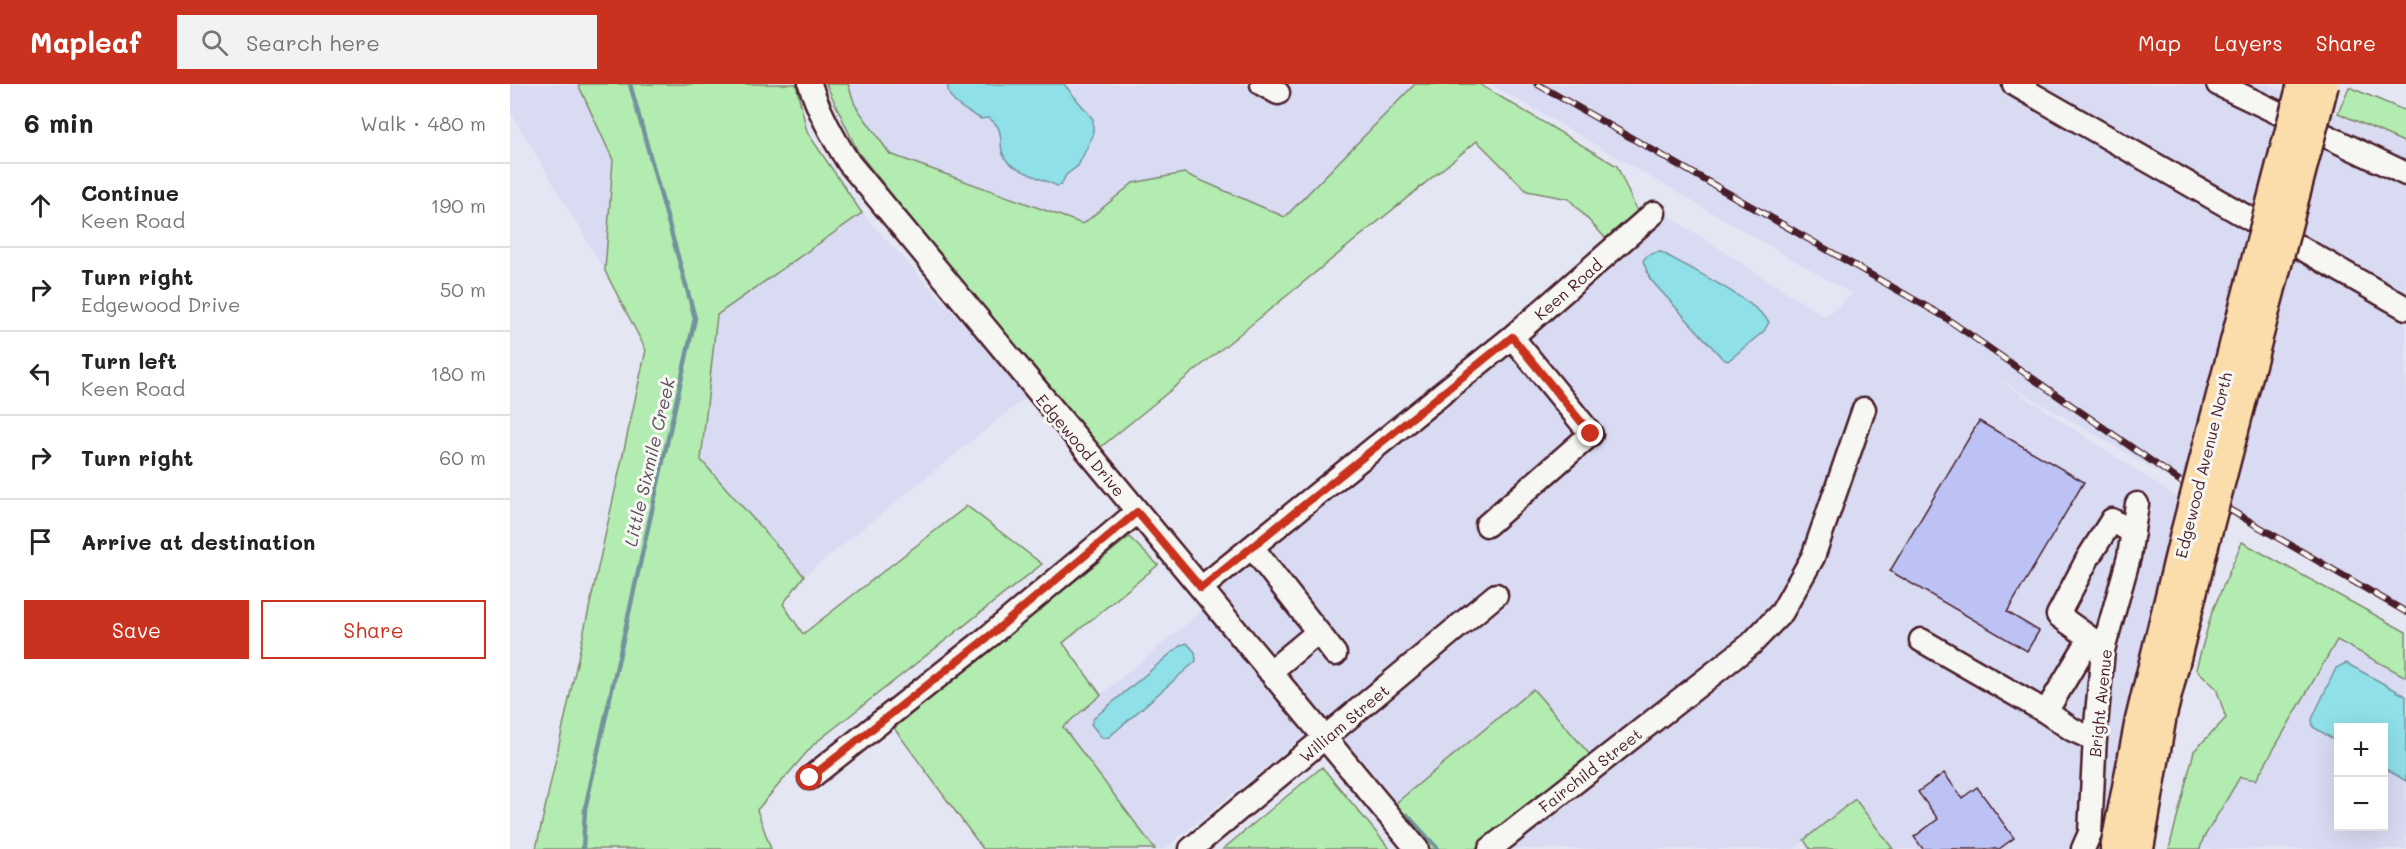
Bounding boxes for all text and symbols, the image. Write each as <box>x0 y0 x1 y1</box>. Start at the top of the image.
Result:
search box <box>177 15 597 69</box>
text: Mapleaf <box>30 24 141 60</box>
icon: search <box>198 26 231 59</box>
text: Search here <box>246 28 380 57</box>
text: Map <box>2138 29 2181 56</box>
text: Layers <box>2214 29 2283 56</box>
text: Share <box>2316 29 2376 56</box>
text: 6 min <box>24 106 93 140</box>
text: Walk · 480 m <box>360 110 486 136</box>
text: Continue <box>81 178 179 207</box>
icon: ahead <box>24 189 57 222</box>
text: 190 m <box>431 192 486 218</box>
text: Keen Road <box>81 207 185 233</box>
street label: Keen Road <box>1530 254 1606 324</box>
text: Turn right <box>81 262 193 291</box>
icon: right <box>24 273 57 306</box>
text: 50 m <box>440 276 486 302</box>
text: Edgewood Drive <box>81 291 240 317</box>
text: Turn left <box>81 346 177 375</box>
icon: left <box>24 357 57 390</box>
text: 180 m <box>430 360 486 386</box>
street label: Edgewood Avenue North <box>2170 370 2236 560</box>
text: Keen Road <box>81 375 185 401</box>
water label: Little Sixmile Creek <box>618 375 680 549</box>
street label: Edgewood Drive <box>1032 389 1130 501</box>
route end <box>1577 420 1603 446</box>
icon: right <box>24 441 57 474</box>
text: Turn right <box>81 443 193 472</box>
text: 60 m <box>439 444 486 470</box>
icon: arrive <box>24 525 57 558</box>
text: Arrive at destination <box>81 527 316 556</box>
button: Save <box>24 600 249 659</box>
button: Share <box>261 600 486 659</box>
street label: Bright Avenue <box>2084 648 2116 758</box>
street label: William Street <box>1295 679 1393 767</box>
street label: Fairchild Street <box>1534 723 1646 817</box>
map controls <box>2334 723 2388 831</box>
button: + <box>2334 723 2388 777</box>
route start <box>796 764 822 790</box>
button: − <box>2334 777 2388 831</box>

